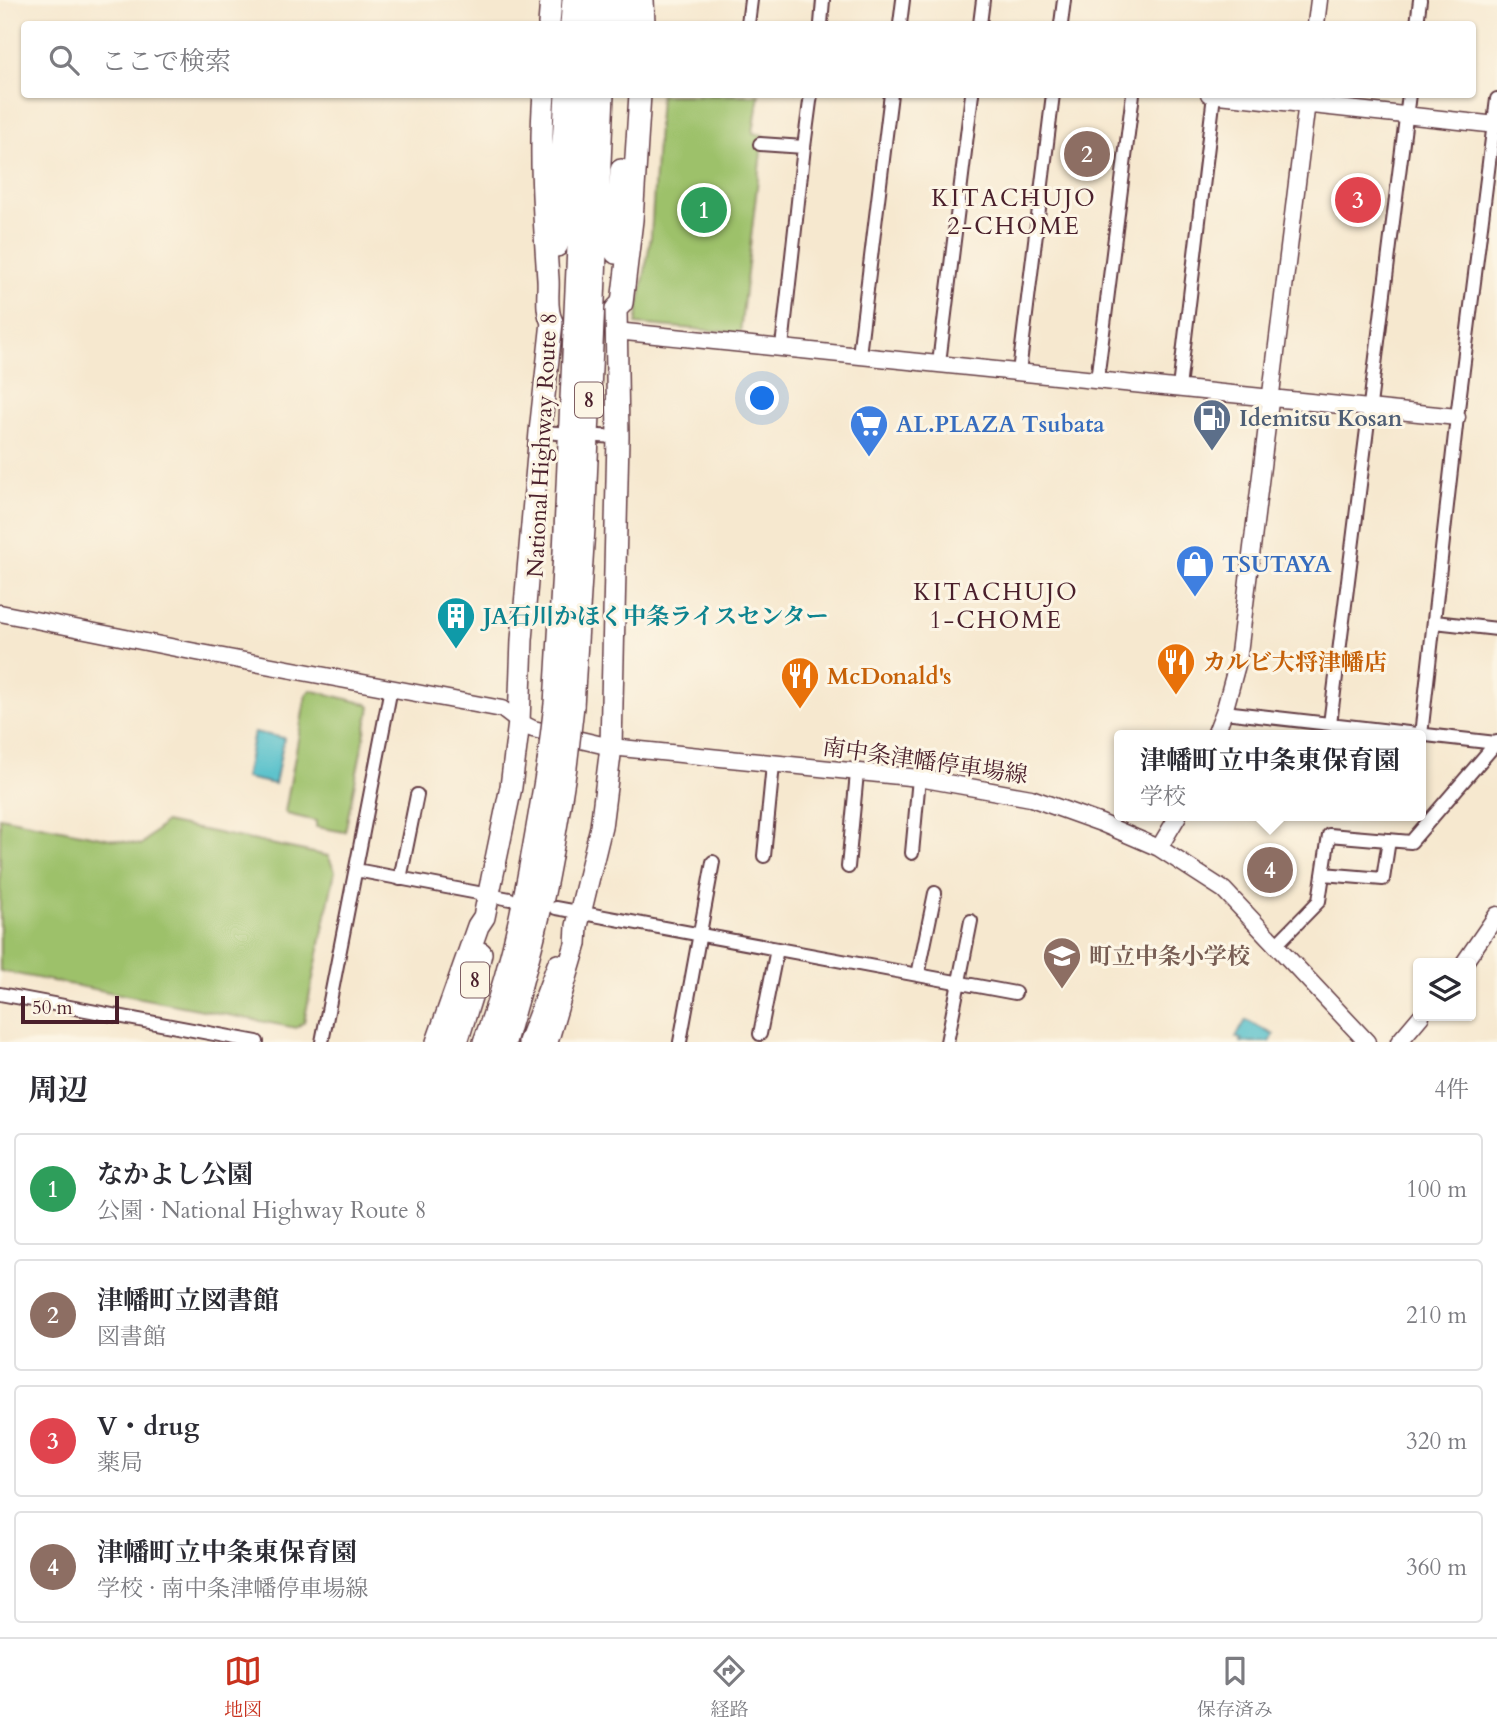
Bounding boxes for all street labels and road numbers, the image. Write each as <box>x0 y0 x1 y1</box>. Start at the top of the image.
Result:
street label: National Highway Route 8 <box>520 312 564 578</box>
road number: 8 <box>575 382 603 418</box>
street label: 南中条津幡停車場線 <box>820 731 1030 791</box>
road number: 8 <box>461 962 489 998</box>

